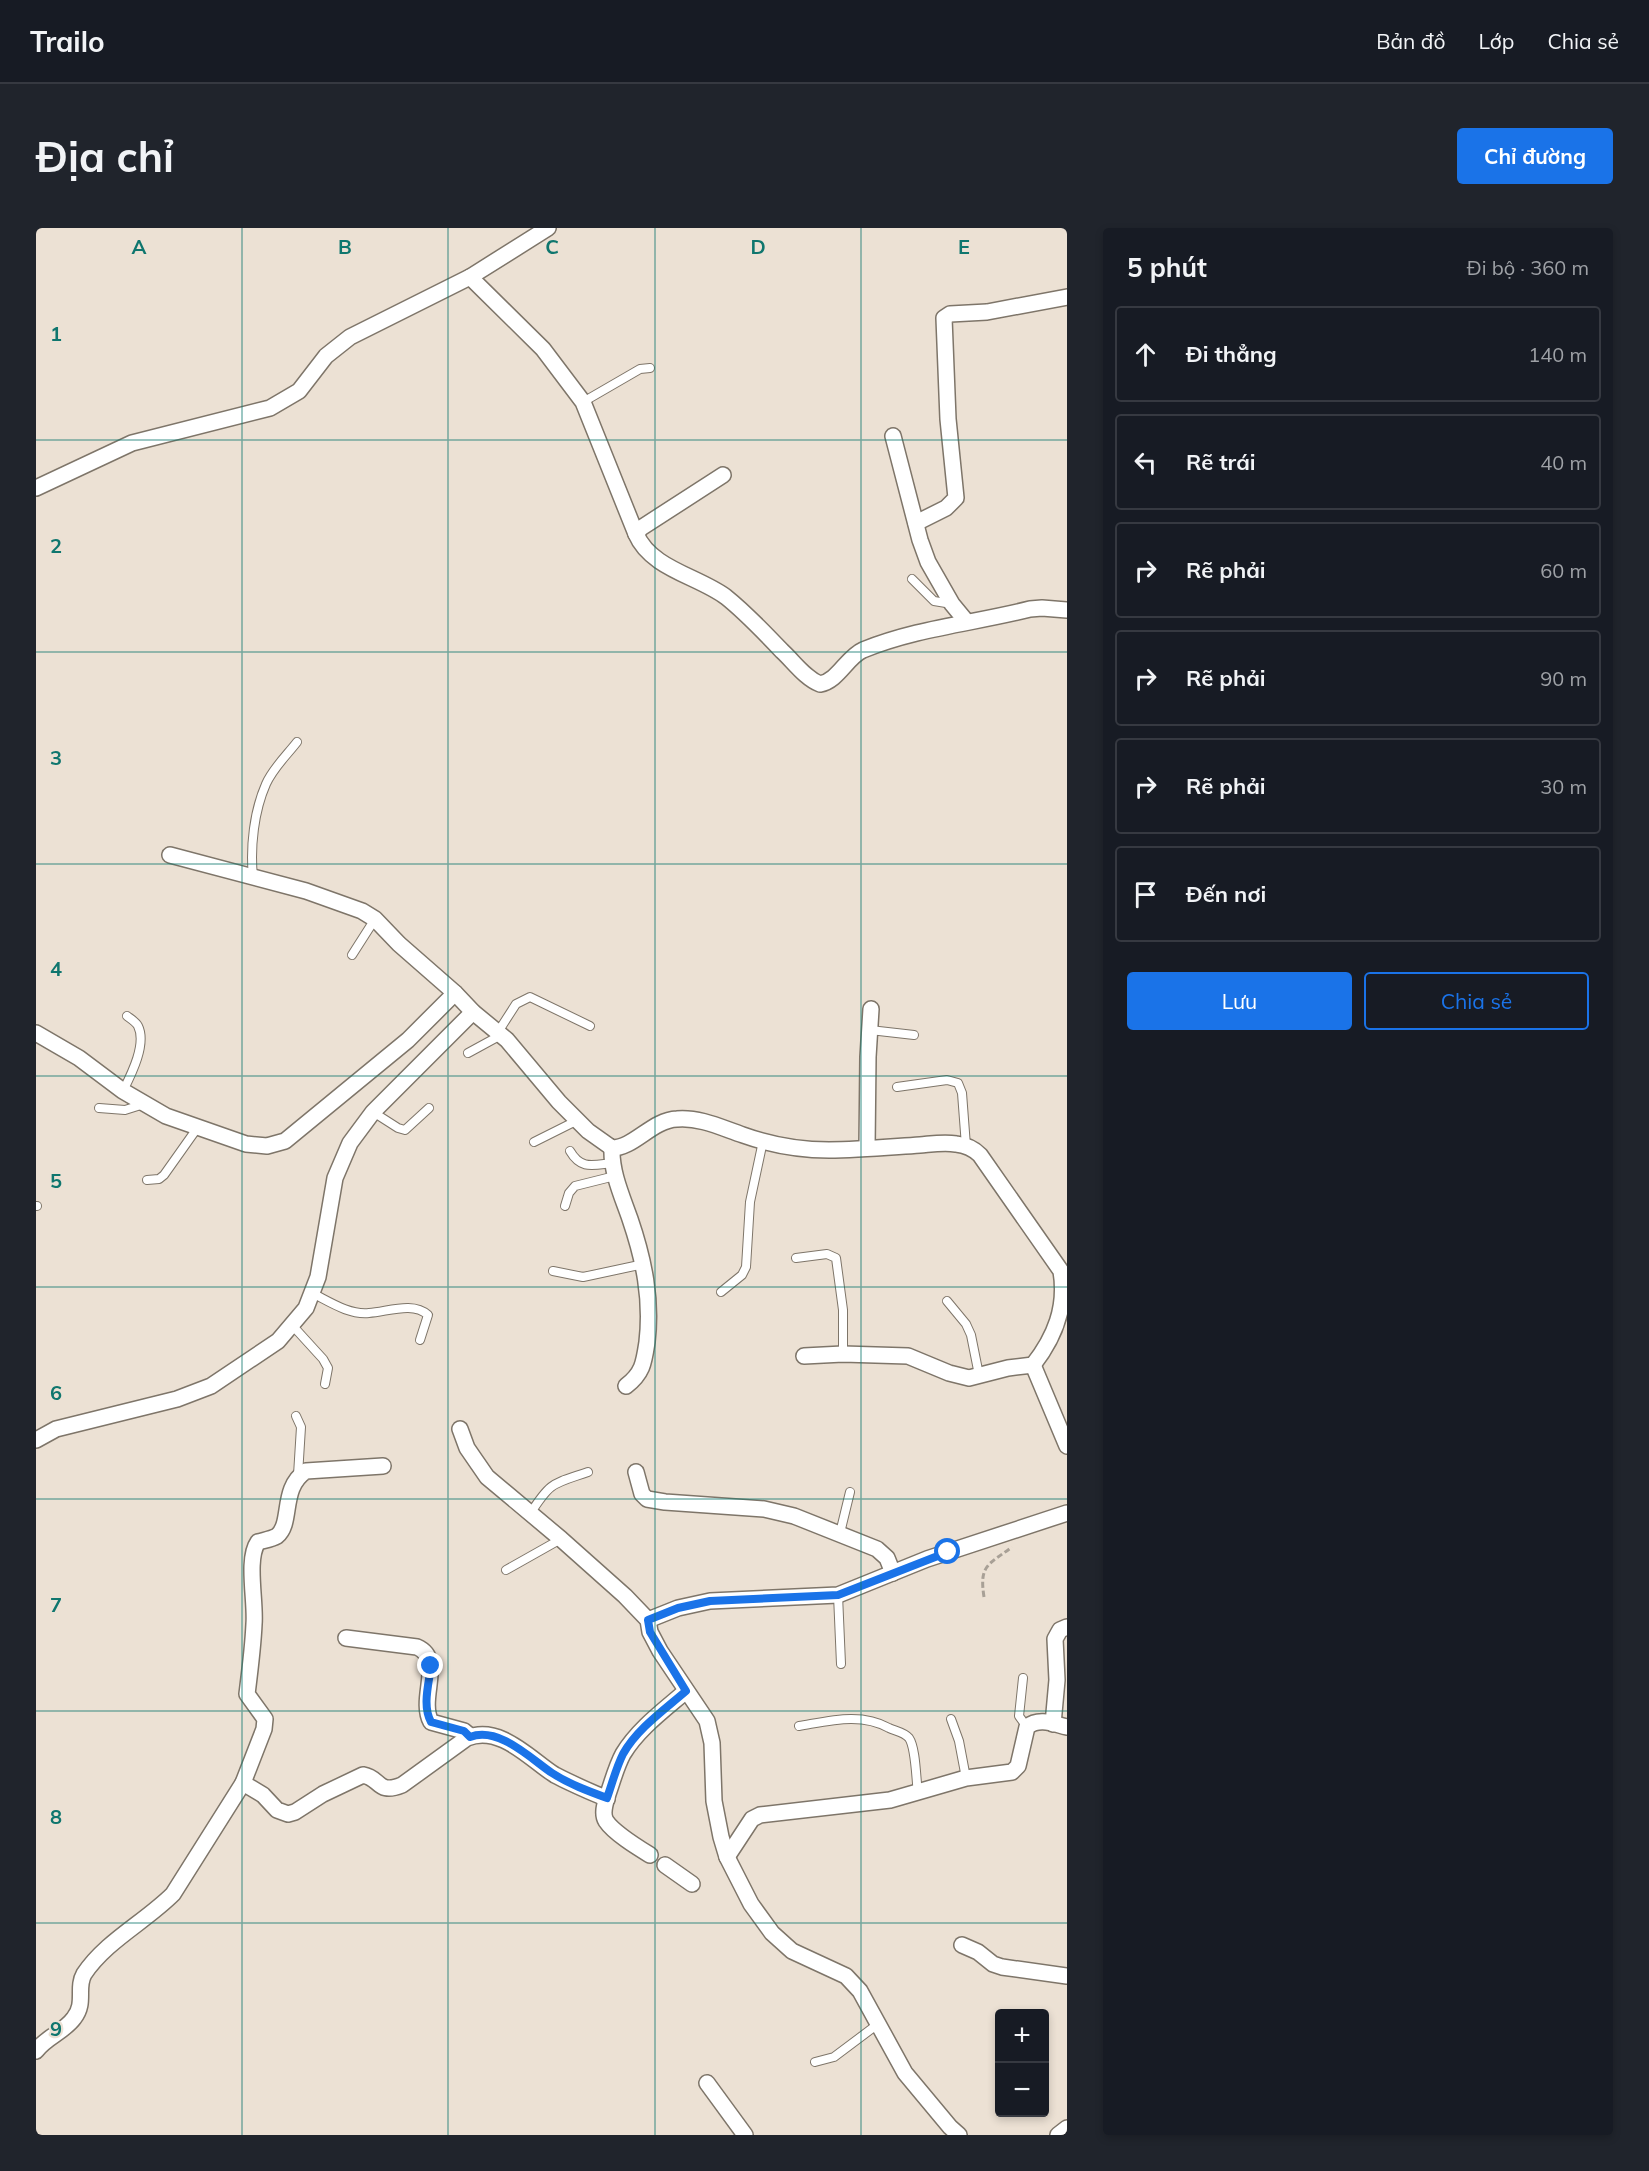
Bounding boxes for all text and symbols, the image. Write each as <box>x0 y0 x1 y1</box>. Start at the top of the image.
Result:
text: Trailo <box>30 24 105 59</box>
text: Bản đồ <box>1376 28 1445 54</box>
text: Lớp <box>1478 28 1514 54</box>
text: Chia sẻ <box>1547 28 1619 54</box>
button: Chỉ đường <box>1457 128 1613 184</box>
text: Địa chỉ <box>36 130 174 183</box>
text: A <box>132 234 147 259</box>
text: B <box>338 234 352 259</box>
text: C <box>545 234 559 259</box>
text: D <box>750 234 766 259</box>
text: E <box>958 234 970 259</box>
text: 5 phút <box>1127 251 1207 284</box>
text: Đi bộ · 360 m <box>1467 255 1589 280</box>
text: 1 <box>50 321 62 346</box>
icon: ahead <box>1129 338 1162 371</box>
text: Đi thẳng <box>1186 340 1277 368</box>
text: 140 m <box>1528 342 1587 367</box>
icon: left <box>1129 446 1162 479</box>
text: Rẽ trái <box>1186 448 1256 476</box>
text: 40 m <box>1540 450 1587 475</box>
text: 2 <box>50 533 62 558</box>
icon: right <box>1129 554 1162 587</box>
text: Rẽ phải <box>1186 556 1266 584</box>
text: 60 m <box>1540 558 1587 583</box>
icon: right <box>1129 662 1162 695</box>
text: Rẽ phải <box>1186 664 1266 692</box>
text: 90 m <box>1540 666 1587 691</box>
text: 3 <box>50 745 62 770</box>
icon: right <box>1129 770 1162 803</box>
text: Rẽ phải <box>1186 772 1266 800</box>
text: 30 m <box>1540 774 1587 799</box>
icon: arrive <box>1129 878 1162 911</box>
text: Đến nơi <box>1186 880 1266 908</box>
text: 4 <box>50 956 62 981</box>
button: Lưu <box>1127 972 1352 1030</box>
button: Chia sẻ <box>1364 972 1589 1030</box>
text: 5 <box>50 1168 62 1193</box>
text: 6 <box>50 1380 62 1405</box>
route start <box>934 1538 960 1564</box>
text: 7 <box>50 1592 62 1617</box>
route end <box>417 1652 443 1678</box>
text: 8 <box>50 1804 62 1829</box>
map controls <box>995 2009 1049 2117</box>
button: + <box>995 2009 1049 2063</box>
text: 9 <box>50 2016 62 2041</box>
button: − <box>995 2063 1049 2117</box>

